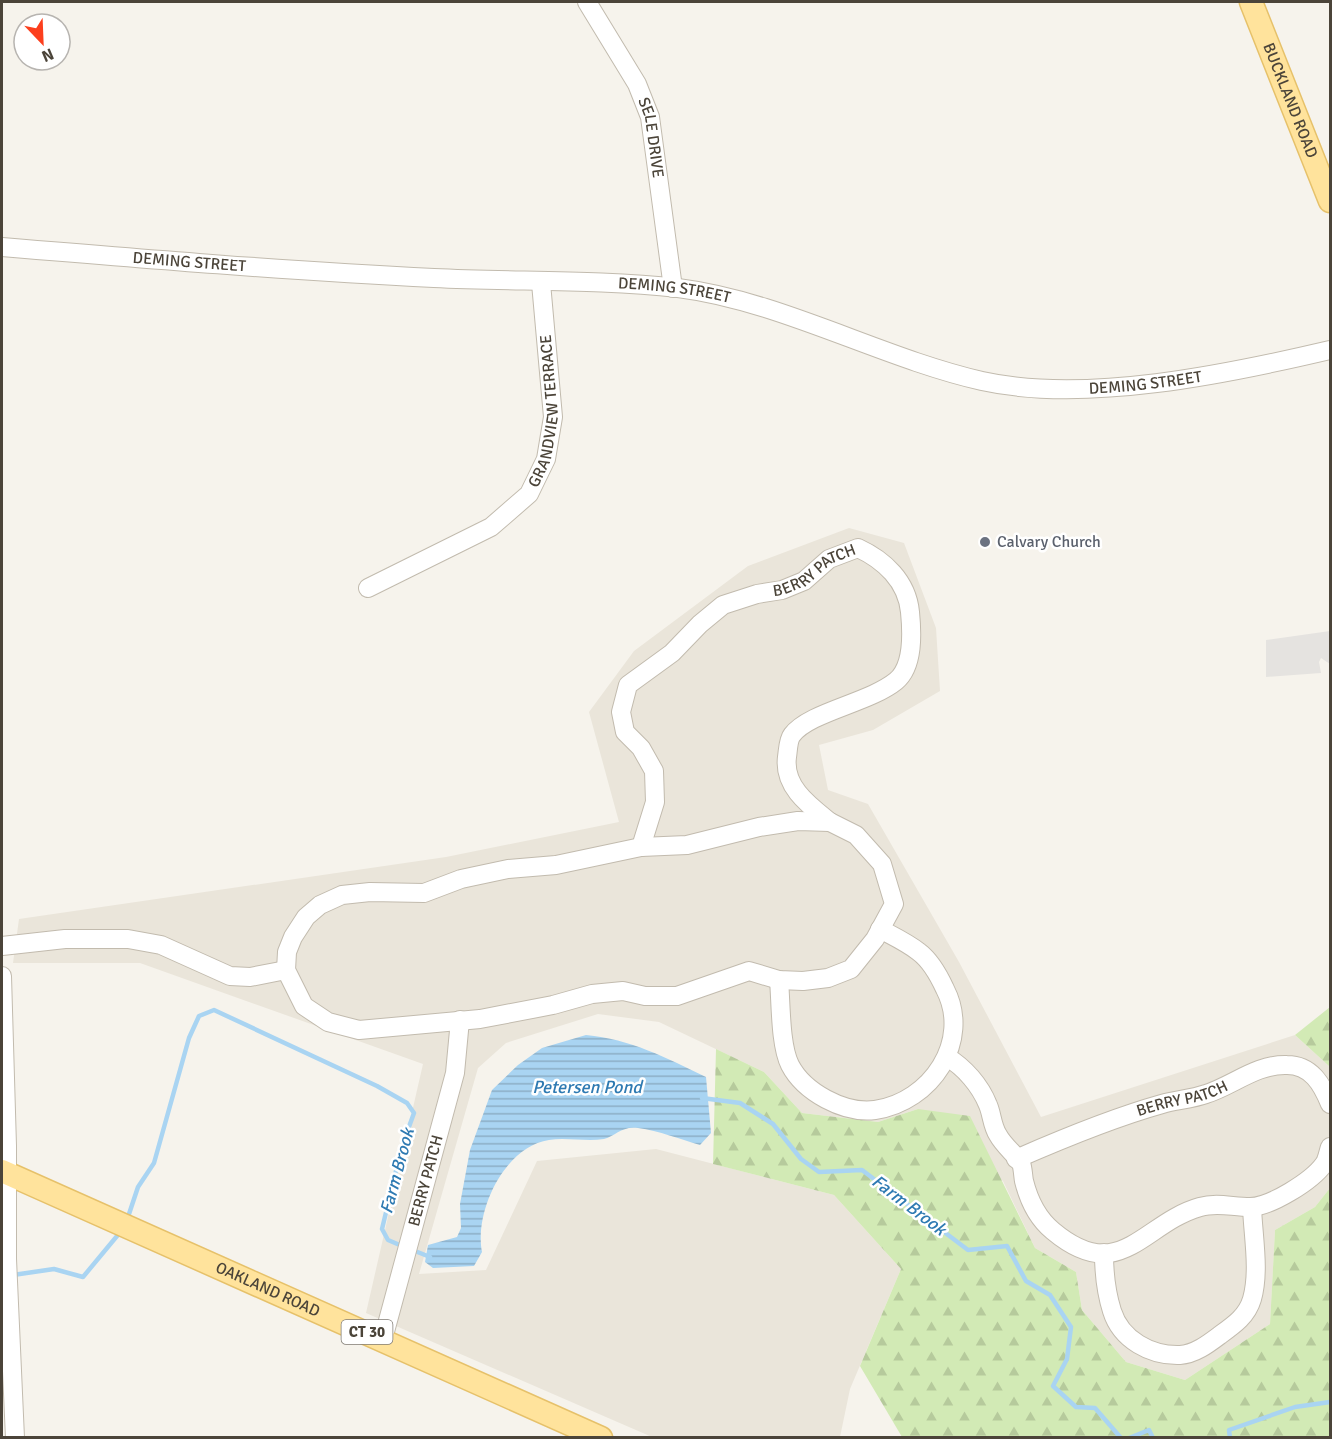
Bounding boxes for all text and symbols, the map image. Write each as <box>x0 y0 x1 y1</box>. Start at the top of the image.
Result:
north arrow <box>12 12 72 72</box>
street label: BUCKLAND ROAD <box>1258 40 1322 161</box>
text: N <box>38 44 57 66</box>
street label: SELE DRIVE <box>633 94 668 179</box>
street label: DEMING STREET <box>132 248 247 276</box>
street label: DEMING STREET <box>617 273 733 308</box>
street label: GRANDVIEW TERRACE <box>524 334 563 491</box>
street label: DEMING STREET <box>1088 367 1203 399</box>
place label: Calvary Church <box>997 532 1101 552</box>
marker: Calvary Church <box>978 535 992 549</box>
street label: BERRY PATCH <box>771 540 859 601</box>
water label: Petersen Pond <box>532 1076 644 1098</box>
street label: BERRY PATCH <box>1134 1076 1231 1121</box>
water label: Farm Brook <box>375 1124 419 1216</box>
street label: BERRY PATCH <box>404 1133 448 1229</box>
water label: Farm Brook <box>867 1170 952 1241</box>
street label: OAKLAND ROAD <box>212 1257 323 1321</box>
road number: CT 30 <box>342 1320 392 1344</box>

